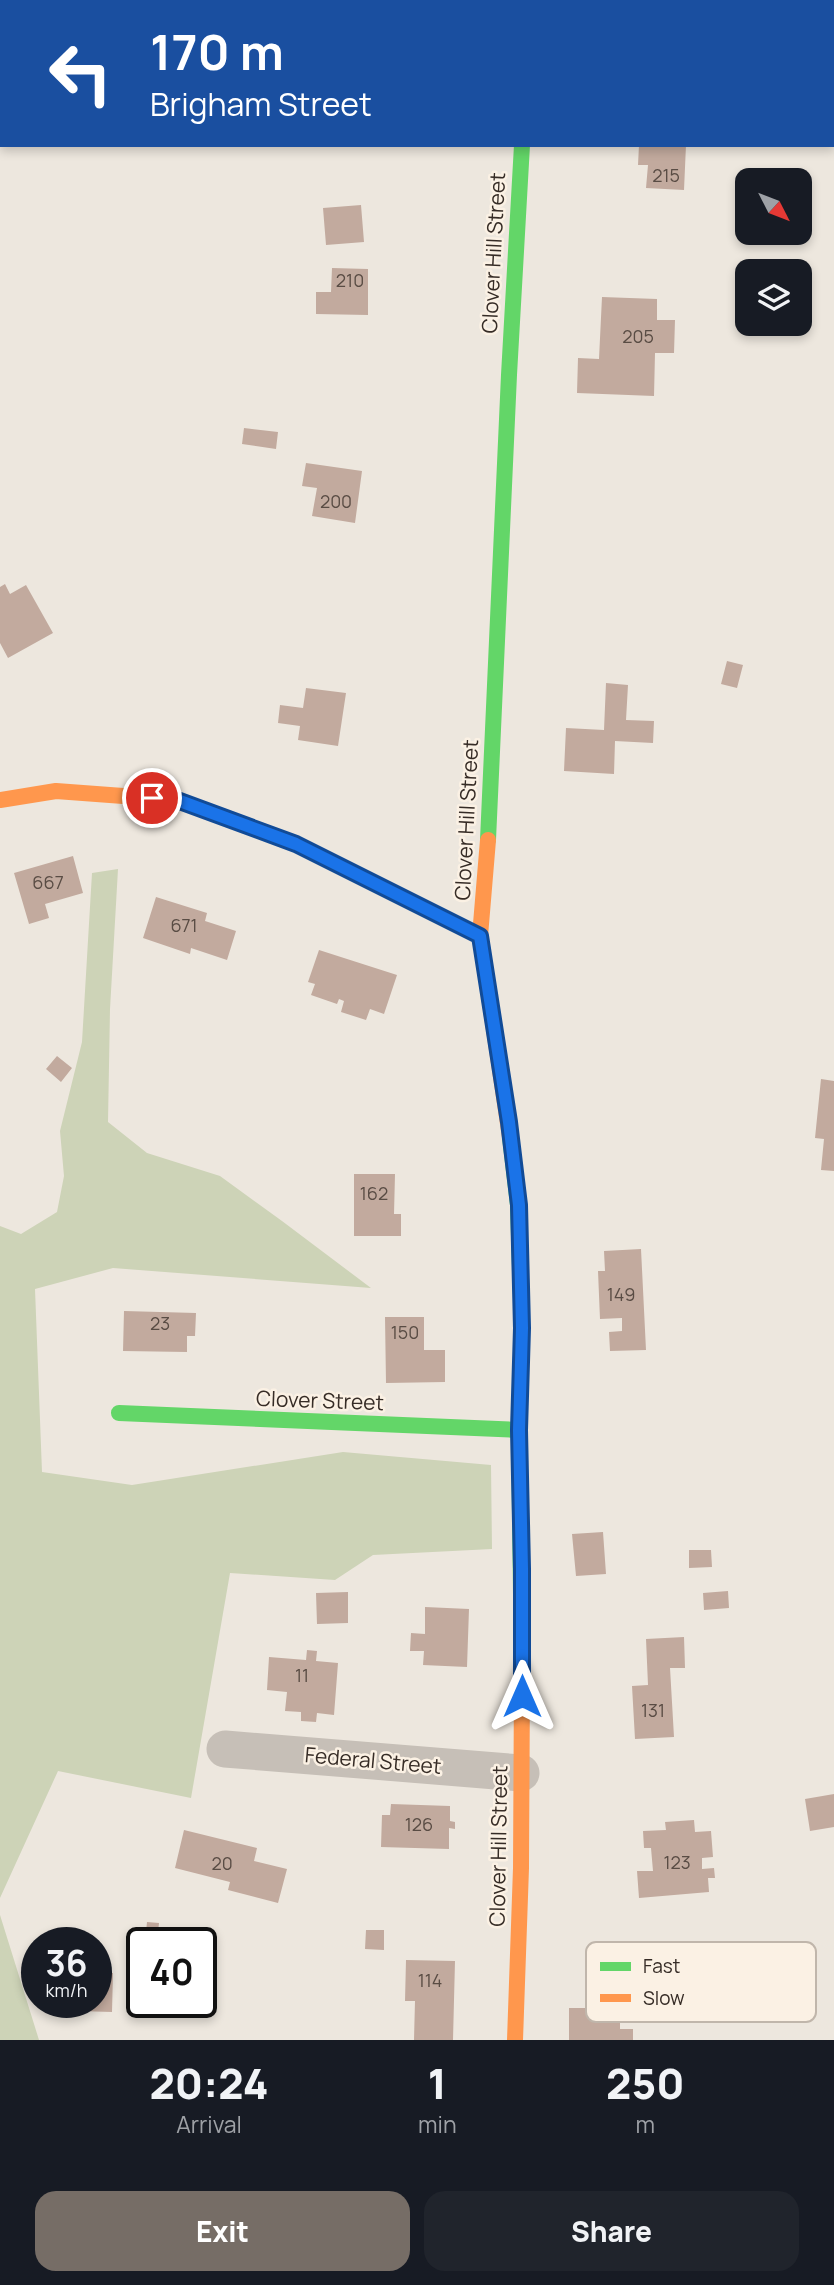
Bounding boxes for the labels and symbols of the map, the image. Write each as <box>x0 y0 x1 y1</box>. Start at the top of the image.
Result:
house number: 215 <box>652 163 680 187</box>
north arrow <box>735 168 812 245</box>
street label: Clover Hill Street <box>475 172 511 334</box>
house number: 210 <box>336 268 364 292</box>
house number: 205 <box>622 324 654 348</box>
house number: 200 <box>320 489 352 513</box>
street label: Clover Hill Street <box>448 739 484 901</box>
pin <box>122 768 182 828</box>
house number: 667 <box>32 870 64 894</box>
house number: 671 <box>170 913 198 937</box>
house number: 162 <box>360 1181 388 1205</box>
house number: 149 <box>607 1282 635 1306</box>
house number: 23 <box>150 1311 170 1335</box>
house number: 150 <box>391 1320 419 1344</box>
street label: Clover Street <box>256 1384 384 1416</box>
position arrow <box>485 1659 559 1733</box>
house number: 11 <box>295 1663 309 1687</box>
house number: 131 <box>641 1698 665 1722</box>
street label: Federal Street <box>304 1740 442 1780</box>
street label: Clover Hill Street <box>483 1765 513 1927</box>
house number: 126 <box>405 1812 433 1836</box>
house number: 123 <box>663 1850 691 1874</box>
house number: 20 <box>211 1851 233 1875</box>
speed limit sign: 40 <box>126 1927 217 2018</box>
legend <box>586 1942 816 2022</box>
text: Fast <box>643 1953 680 1979</box>
house number: 114 <box>418 1968 442 1992</box>
text: Slow <box>643 1985 685 2011</box>

